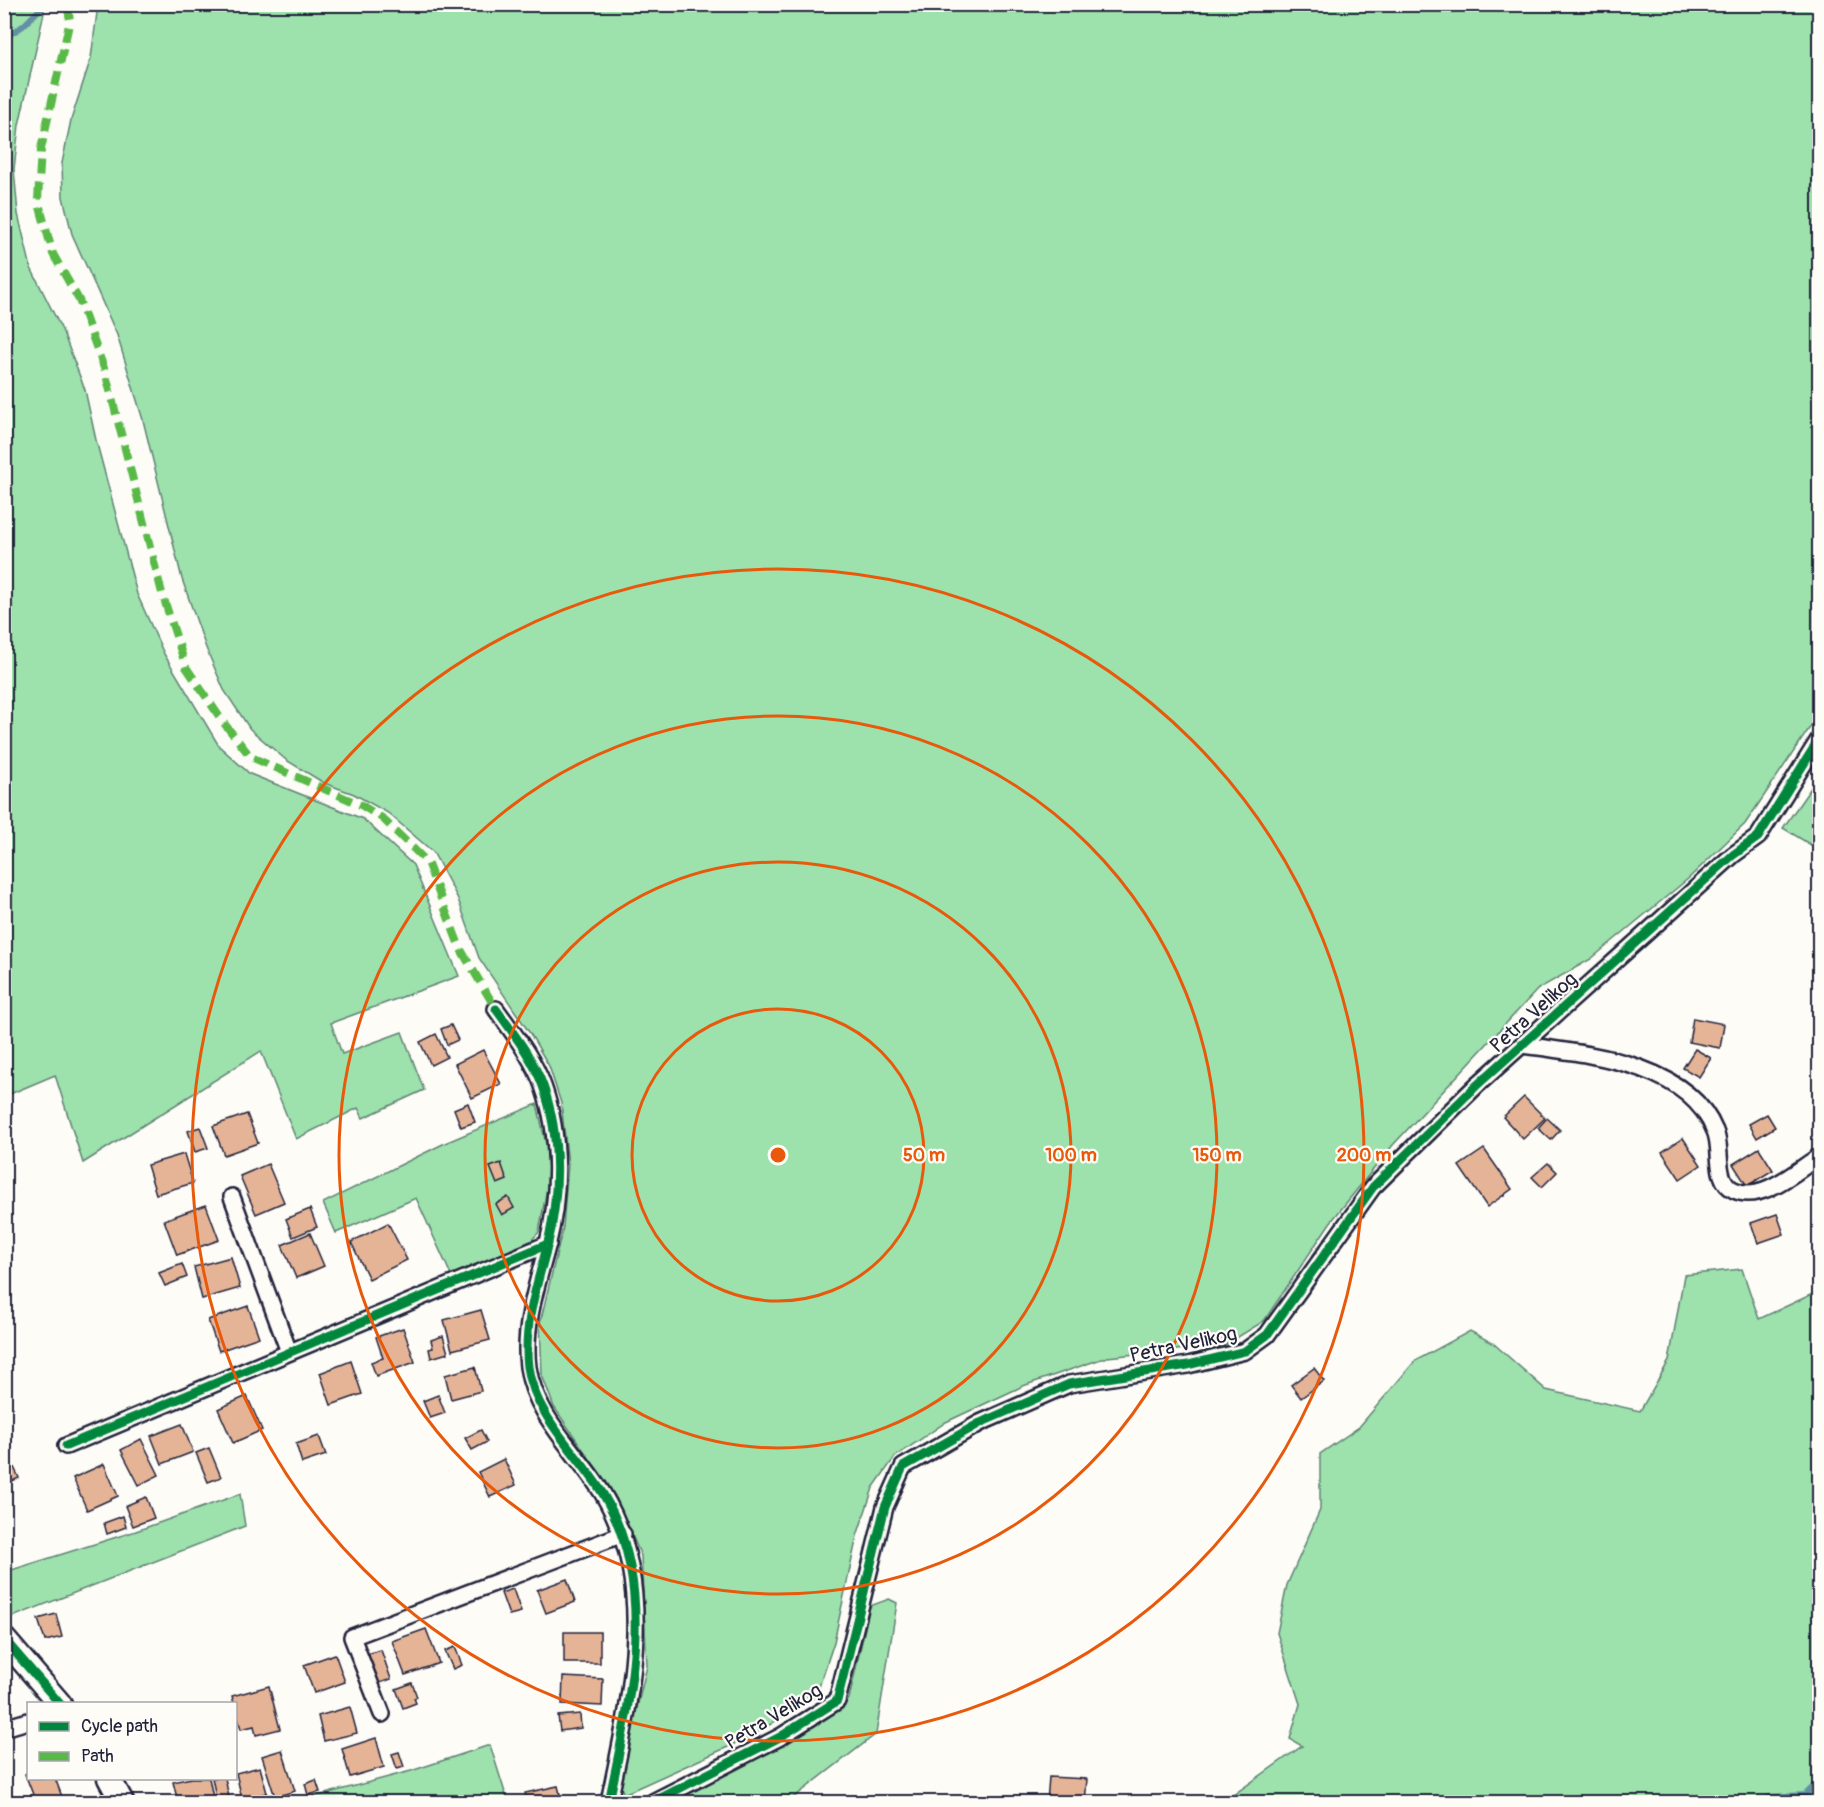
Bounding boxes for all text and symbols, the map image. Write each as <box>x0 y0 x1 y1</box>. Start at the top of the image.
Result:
street label: Petra Velikog <box>1484 967 1582 1058</box>
text: 50 m <box>903 1144 945 1167</box>
text: 100 m <box>1045 1144 1097 1167</box>
text: 150 m <box>1193 1144 1242 1167</box>
text: 200 m <box>1337 1144 1391 1167</box>
centre of rings <box>768 1145 788 1165</box>
street label: Petra Velikog <box>1127 1321 1239 1368</box>
street label: Petra Velikog <box>720 1678 826 1755</box>
legend <box>27 1702 237 1780</box>
text: Cycle path <box>81 1715 158 1738</box>
text: Path <box>81 1745 114 1768</box>

